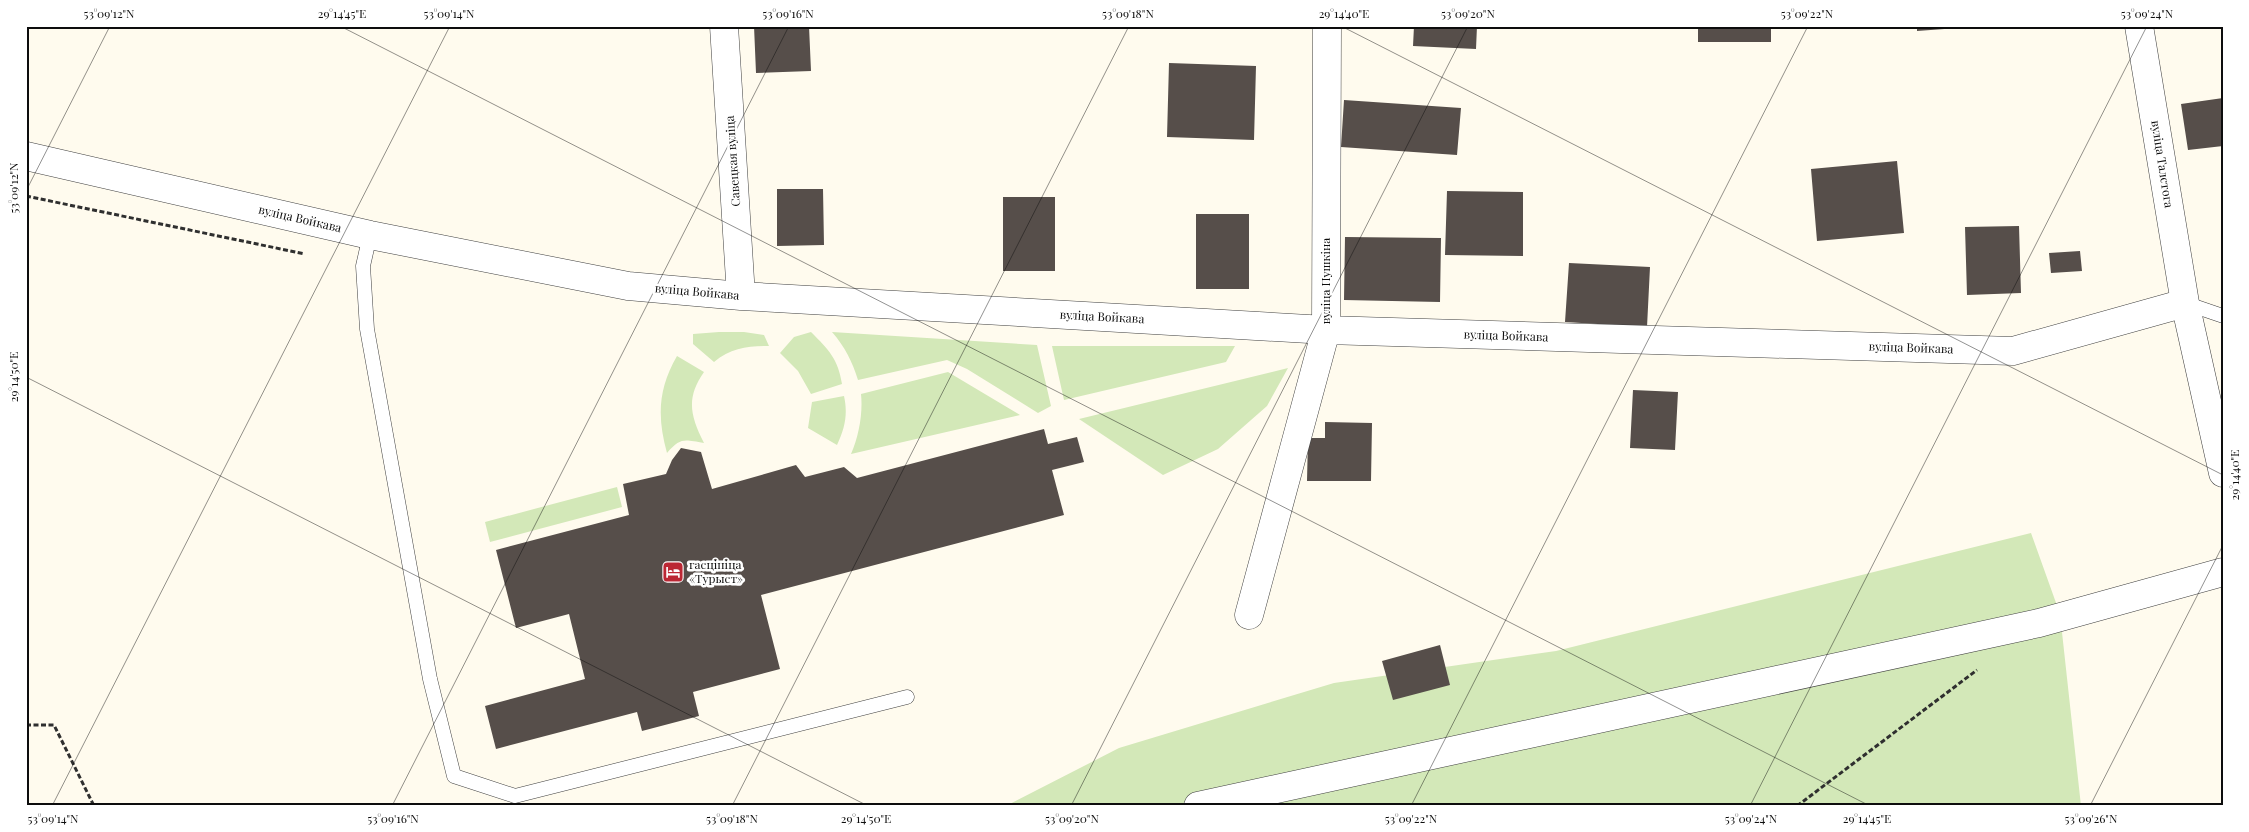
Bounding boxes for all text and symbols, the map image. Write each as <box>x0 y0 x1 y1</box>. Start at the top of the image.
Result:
text: 53°09'12"N <box>83 5 135 21</box>
text: 29°14'45"E <box>318 5 366 21</box>
text: 53°09'14"N <box>423 5 475 21</box>
text: 53°09'16"N <box>762 5 814 21</box>
text: 53°09'18"N <box>1102 5 1154 21</box>
text: 29°14'40"E <box>1319 5 1369 21</box>
text: 53°09'20"N <box>1441 5 1495 21</box>
text: 53°09'22"N <box>1781 5 1834 21</box>
text: 53°09'24"N <box>2121 5 2174 21</box>
street label: Савецкая вуліца <box>721 115 743 207</box>
street label: вуліца Талстога <box>2148 119 2178 209</box>
text: 53°09'12"N <box>5 162 21 214</box>
street label: вуліца Войкава <box>257 201 343 235</box>
street label: вуліца Пушкіна <box>1317 238 1333 324</box>
street label: вуліца Войкава <box>654 279 740 303</box>
street label: вуліца Войкава <box>1059 306 1145 326</box>
street label: вуліца Войкава <box>1463 326 1549 344</box>
street label: вуліца Войкава <box>1868 338 1954 356</box>
text: 29°14'50"E <box>5 352 21 402</box>
text: 29°14'40"E <box>2226 450 2242 500</box>
place label: гасцініца «Турыст» <box>689 556 743 586</box>
hotel icon: гасцініца «Турыст» <box>661 560 685 584</box>
text: 53°09'14"N <box>27 810 79 826</box>
text: 53°09'16"N <box>367 810 419 826</box>
text: 53°09'18"N <box>706 810 758 826</box>
text: 29°14'50"E <box>841 810 891 826</box>
text: 53°09'20"N <box>1045 810 1099 826</box>
text: 53°09'22"N <box>1385 810 1438 826</box>
text: 53°09'24"N <box>1725 810 1778 826</box>
text: 29°14'45"E <box>1843 810 1891 826</box>
text: 53°09'26"N <box>2065 810 2118 826</box>

